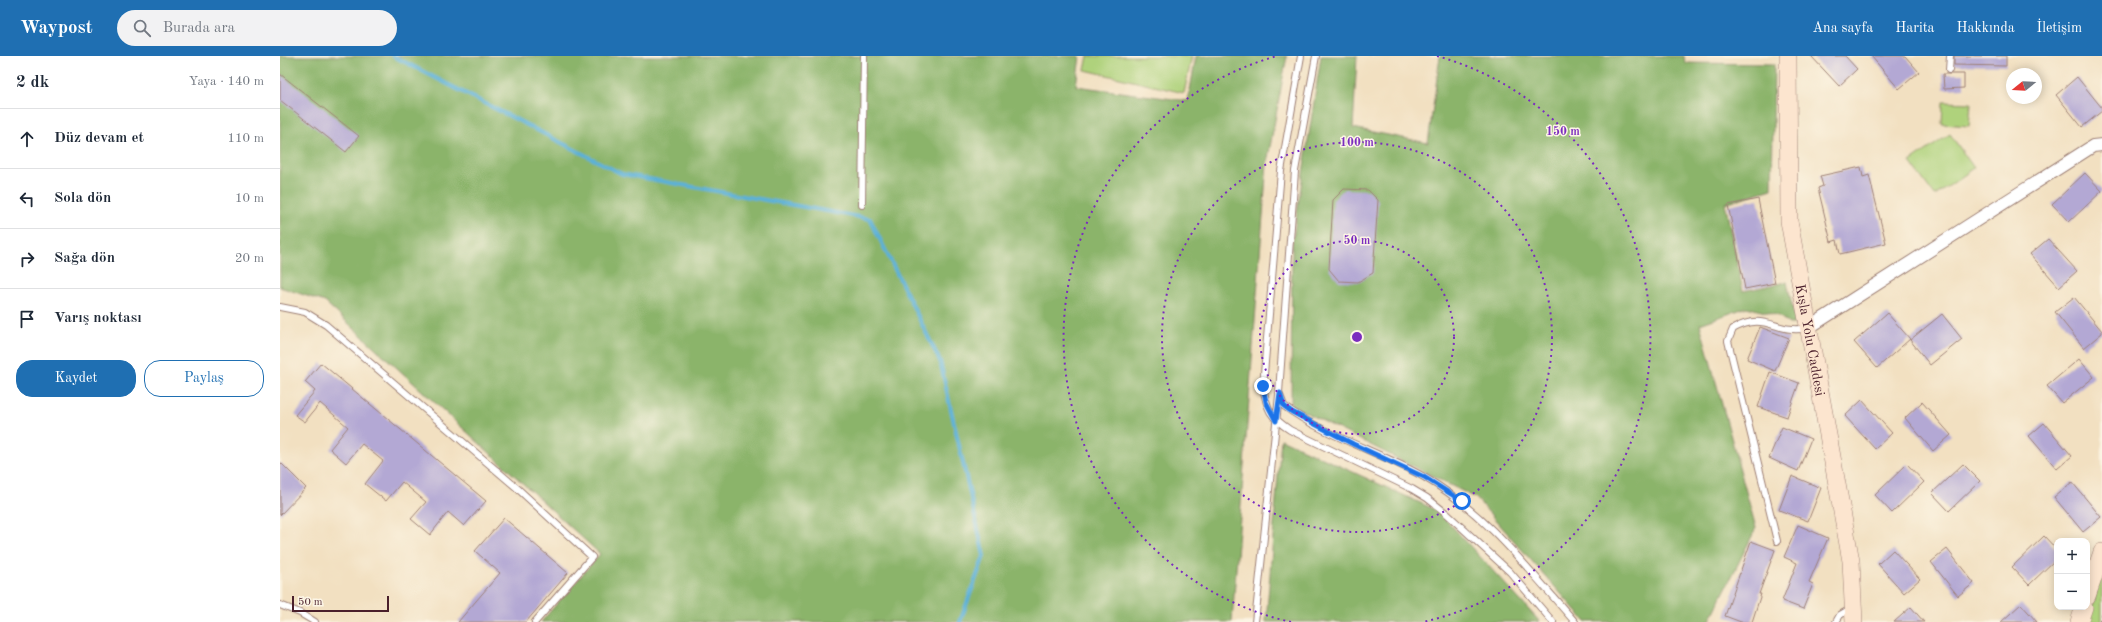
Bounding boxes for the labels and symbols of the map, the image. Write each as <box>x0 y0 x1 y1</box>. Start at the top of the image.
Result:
north arrow <box>2006 68 2042 104</box>
text: 150 m <box>1546 125 1580 138</box>
text: 100 m <box>1340 137 1374 149</box>
text: 50 m <box>1344 234 1371 247</box>
street label: Kışla Yolu Caddesi <box>1793 283 1827 398</box>
centre of rings <box>1350 330 1364 344</box>
route end <box>1254 377 1272 395</box>
route start <box>1453 492 1471 510</box>
scale bar <box>292 594 389 613</box>

